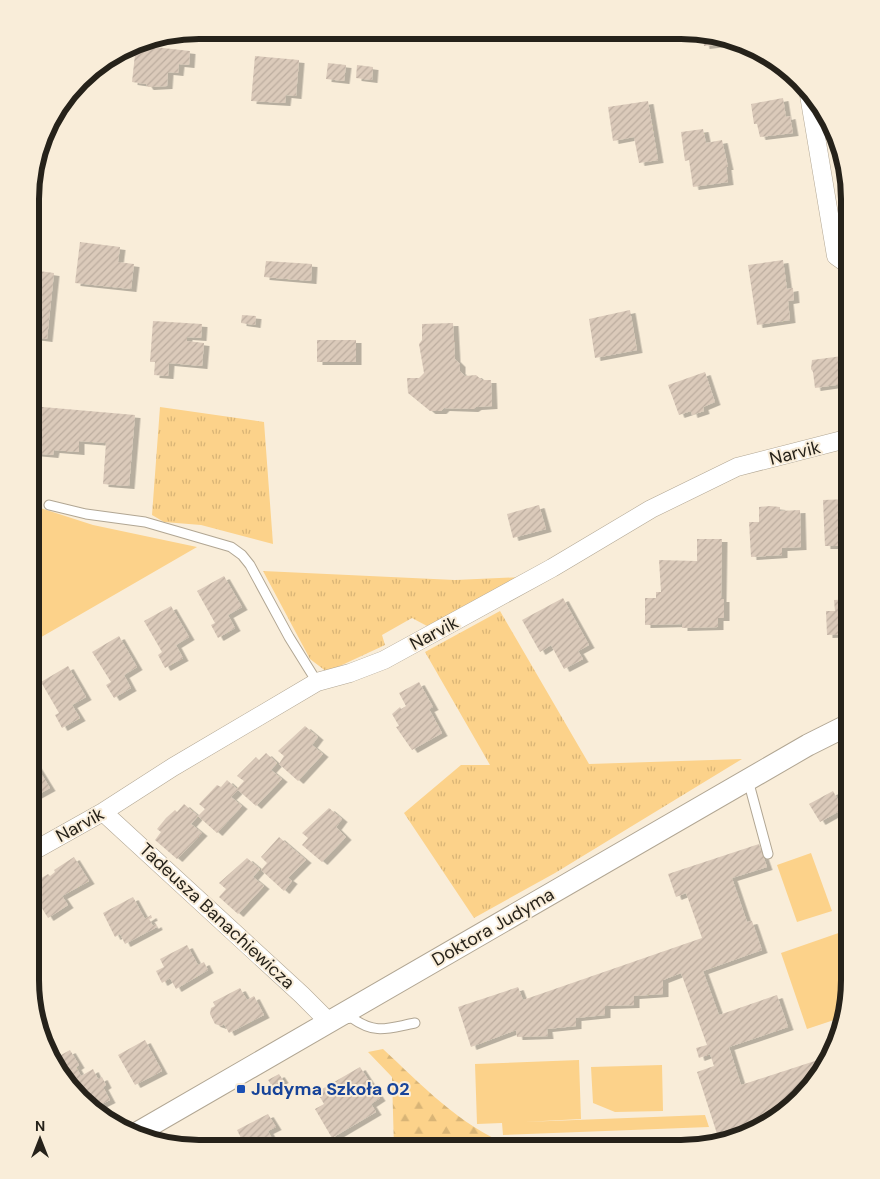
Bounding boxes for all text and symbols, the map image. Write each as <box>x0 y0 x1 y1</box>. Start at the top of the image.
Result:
street label: Narvik <box>767 435 823 471</box>
street label: Narvik <box>406 610 462 656</box>
street label: Narvik <box>52 802 108 848</box>
street label: Tadeusza Banachiewicza <box>134 838 300 994</box>
street label: Doktora Judyma <box>428 882 558 972</box>
place label: Judyma Szkoła 02 <box>251 1077 410 1101</box>
marker: Judyma Szkoła 02 <box>235 1083 247 1095</box>
north arrow <box>15 1114 65 1164</box>
text: N <box>35 1117 45 1135</box>

